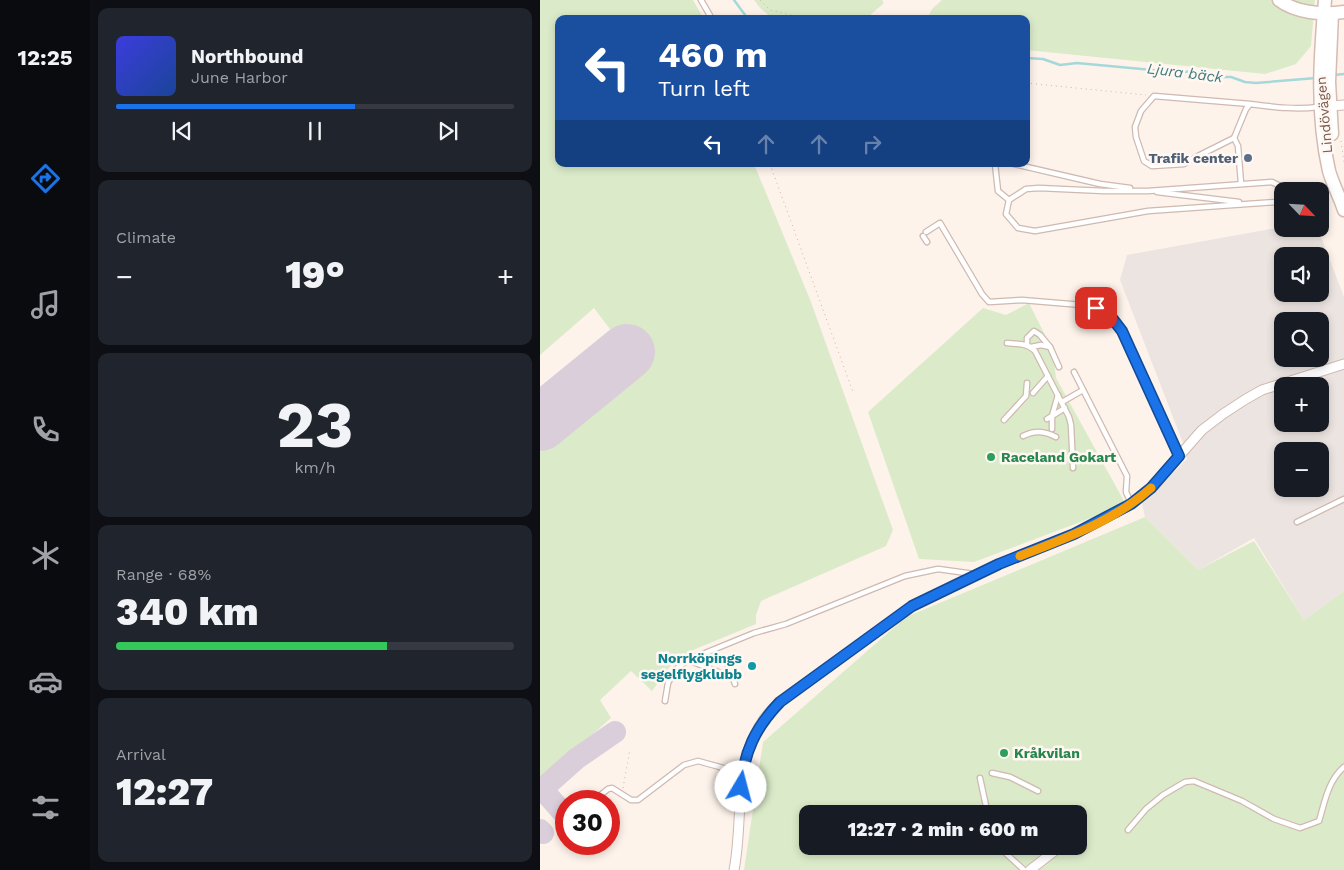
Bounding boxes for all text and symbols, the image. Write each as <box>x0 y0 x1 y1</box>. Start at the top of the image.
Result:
text: 460 m <box>658 34 768 76</box>
icon: left <box>575 35 640 100</box>
text: 12:25 <box>17 45 73 70</box>
text: Northbound <box>191 45 303 68</box>
water label: Ljura bäck <box>1146 59 1225 87</box>
text: June Harbor <box>191 68 288 87</box>
text: Turn left <box>658 76 750 101</box>
street label: Lindövägen <box>1313 76 1335 154</box>
icon: previous <box>168 117 196 145</box>
icon: pause <box>301 117 329 145</box>
icon: next <box>434 117 462 145</box>
icon: left <box>699 130 727 158</box>
icon: ahead <box>752 130 780 158</box>
icon: ahead <box>805 130 833 158</box>
icon: right <box>858 130 886 158</box>
place label: Trafik center <box>1148 150 1238 166</box>
marker: Trafik center <box>1242 152 1254 164</box>
icon: directions <box>28 161 63 196</box>
north arrow <box>1274 182 1329 238</box>
map controls <box>1274 182 1329 497</box>
text: Climate <box>116 228 176 247</box>
button: sound <box>1274 247 1329 302</box>
text: 19° <box>285 253 345 297</box>
text: − <box>116 260 133 293</box>
text: + <box>497 260 514 293</box>
icon: music <box>28 287 63 322</box>
pin <box>1075 287 1117 329</box>
icon: arrive <box>1082 294 1110 322</box>
button: search <box>1274 312 1329 367</box>
button: + <box>1274 377 1329 432</box>
text: 23 <box>276 387 354 463</box>
icon: phone <box>28 412 63 447</box>
button: − <box>1274 442 1329 497</box>
place label: Raceland Gokart <box>1001 449 1116 465</box>
marker: Raceland Gokart <box>985 451 997 463</box>
text: km/h <box>294 458 336 477</box>
icon: climate <box>28 538 63 573</box>
text: Range · 68% <box>116 565 211 584</box>
text: 340 km <box>116 590 259 634</box>
place label: Norrköpings segelflygklubb <box>641 650 743 682</box>
marker: Norrköpings segelflygklubb <box>746 660 758 672</box>
icon: car <box>28 664 63 699</box>
text: Arrival <box>116 745 166 764</box>
place label: Kråkvilan <box>1014 745 1080 761</box>
marker: Kråkvilan <box>998 747 1010 759</box>
position arrow <box>714 760 766 812</box>
text: 12:27 <box>116 770 213 814</box>
icon: filters <box>28 790 63 825</box>
speed limit sign: 30 <box>555 790 620 855</box>
text: 12:27 · 2 min · 600 m <box>848 818 1038 841</box>

